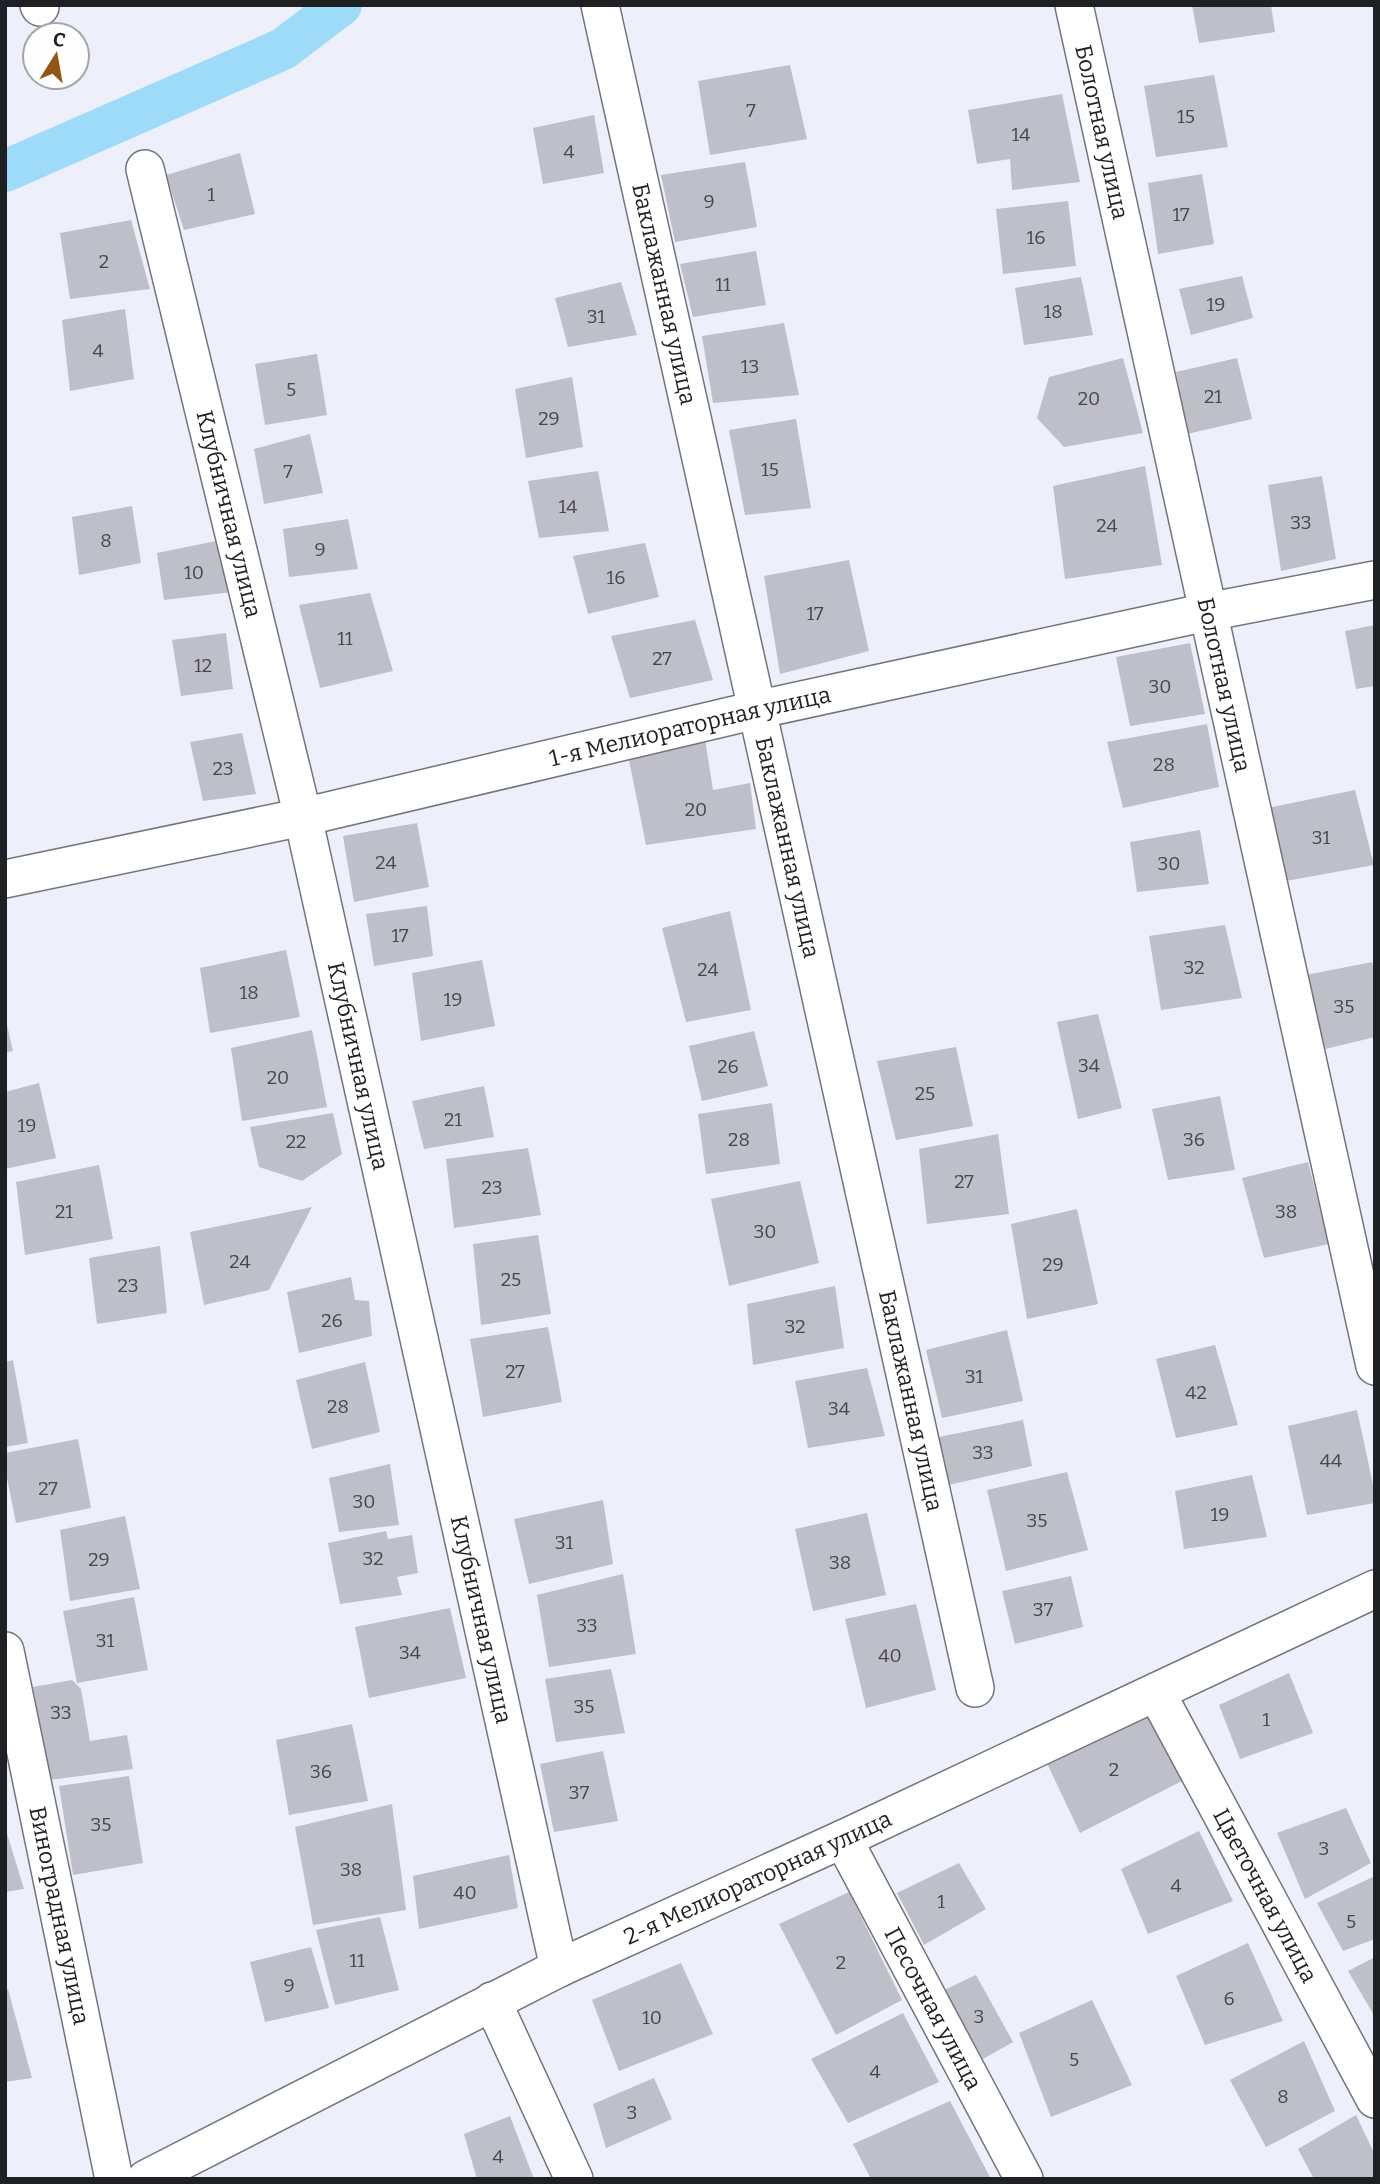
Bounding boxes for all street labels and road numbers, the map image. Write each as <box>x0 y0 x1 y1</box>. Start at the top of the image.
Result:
street label: Болотная улица <box>1069 42 1135 222</box>
street label: Баклажанная улица <box>626 181 703 408</box>
street label: Клубничная улица <box>190 407 268 621</box>
street label: Болотная улица <box>1191 595 1257 775</box>
street label: 1-я Мелиораторная улица <box>547 680 834 772</box>
street label: Баклажанная улица <box>749 734 826 961</box>
street label: Клубничная улица <box>322 959 395 1173</box>
street label: Баклажанная улица <box>873 1287 949 1514</box>
street label: Клубничная улица <box>445 1513 518 1726</box>
street label: Цветочная улица <box>1207 1803 1324 1988</box>
street label: Виноградная улица <box>23 1804 96 2027</box>
street label: 2-я Мелиораторная улица <box>619 1804 896 1951</box>
street label: Песочная улица <box>878 1922 988 2095</box>

